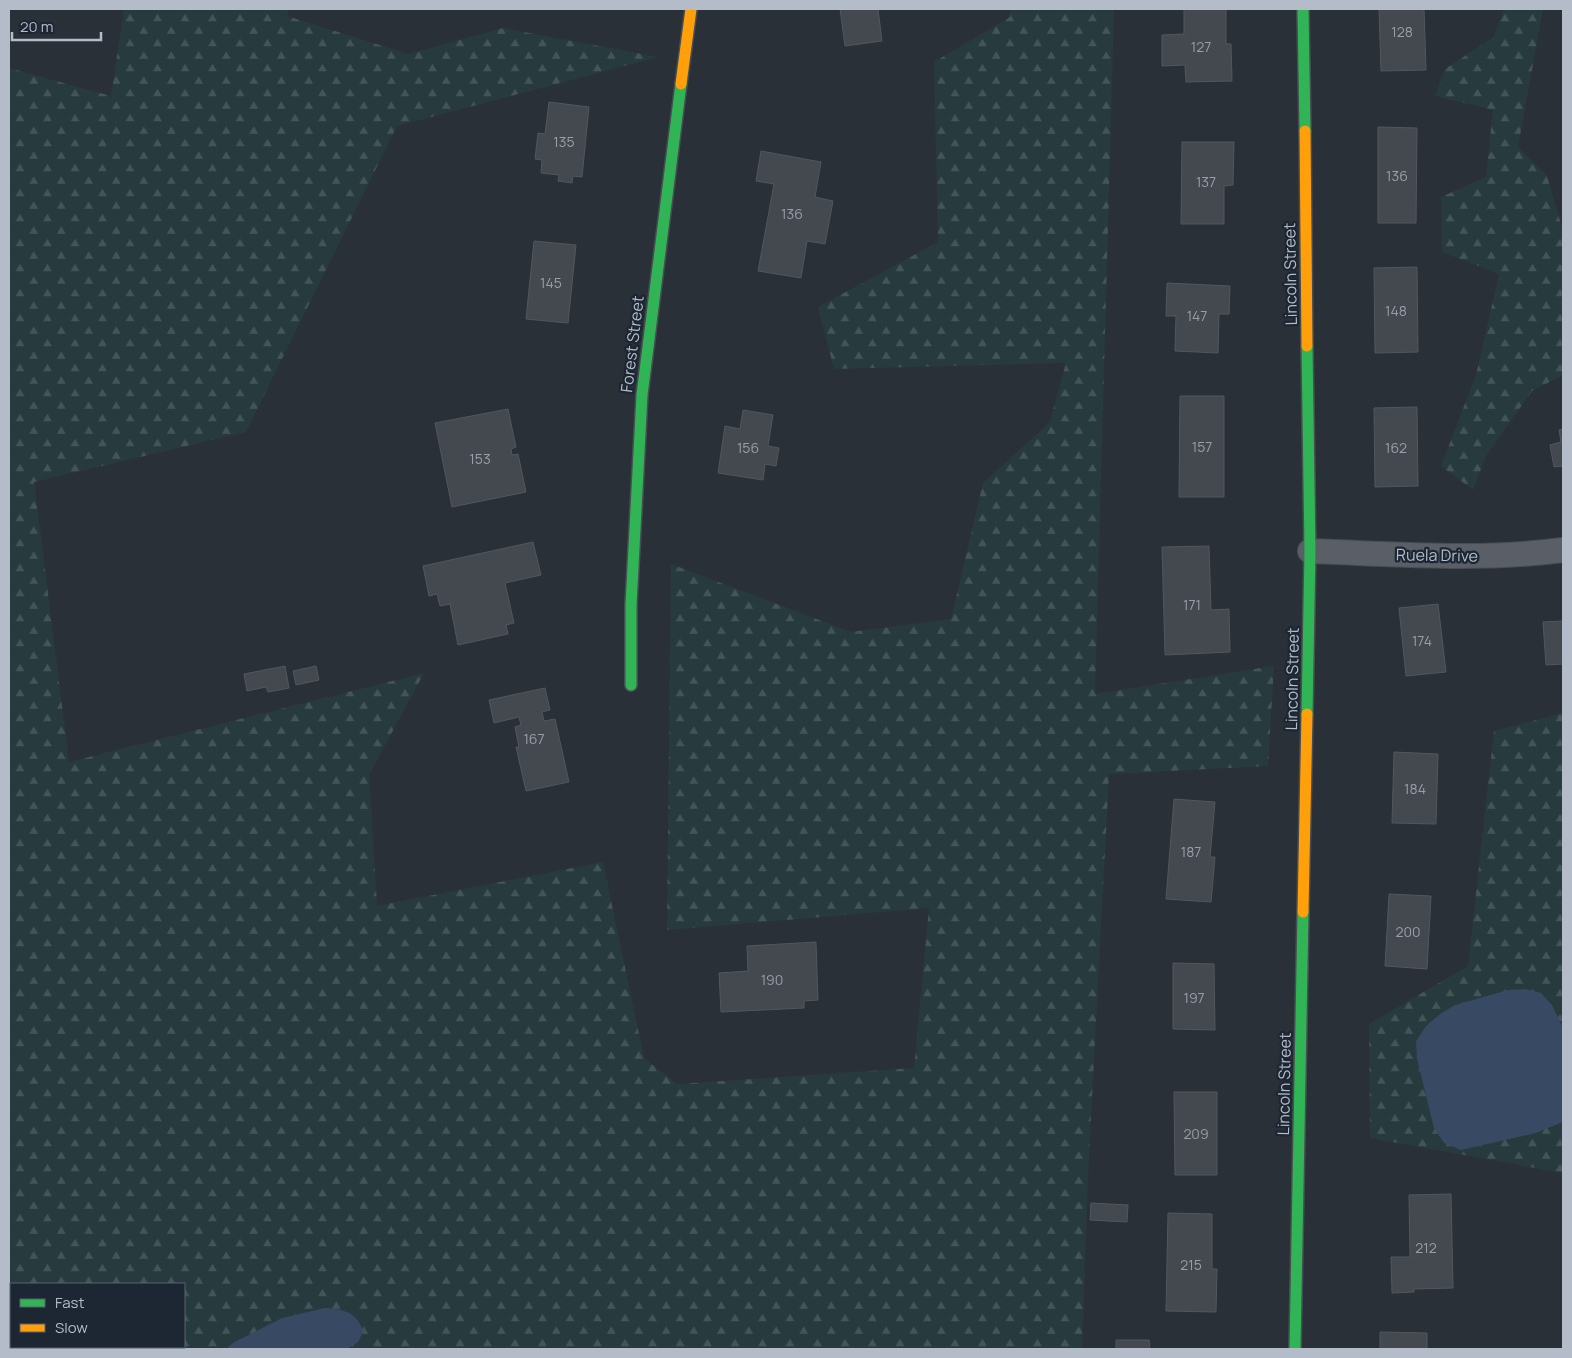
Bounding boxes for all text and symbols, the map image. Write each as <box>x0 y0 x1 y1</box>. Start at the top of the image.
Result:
scale bar <box>12 10 101 42</box>
text: 20 m <box>20 16 53 37</box>
house number: 128 <box>1391 22 1413 41</box>
house number: 127 <box>1191 37 1211 56</box>
house number: 135 <box>553 132 575 151</box>
house number: 136 <box>1386 166 1408 185</box>
house number: 137 <box>1196 172 1216 191</box>
house number: 136 <box>781 204 803 223</box>
street label: Lincoln Street <box>1278 222 1302 326</box>
house number: 145 <box>540 273 562 292</box>
street label: Forest Street <box>615 294 649 394</box>
house number: 148 <box>1385 301 1407 320</box>
house number: 147 <box>1187 306 1207 325</box>
house number: 157 <box>1192 437 1212 456</box>
house number: 156 <box>737 438 759 457</box>
house number: 162 <box>1385 438 1407 457</box>
house number: 153 <box>469 449 491 468</box>
street label: Ruela Drive <box>1396 543 1478 567</box>
house number: 171 <box>1183 595 1201 614</box>
street label: Lincoln Street <box>1280 627 1304 731</box>
house number: 174 <box>1412 631 1432 650</box>
house number: 167 <box>523 729 545 748</box>
house number: 184 <box>1404 779 1426 798</box>
house number: 187 <box>1181 842 1201 861</box>
house number: 200 <box>1395 922 1421 941</box>
house number: 190 <box>761 970 783 989</box>
house number: 197 <box>1184 988 1205 1007</box>
street label: Lincoln Street <box>1272 1032 1296 1136</box>
house number: 209 <box>1183 1124 1209 1143</box>
house number: 212 <box>1415 1238 1437 1257</box>
house number: 215 <box>1180 1255 1202 1274</box>
legend <box>10 1283 185 1348</box>
text: Fast <box>55 1292 84 1313</box>
text: Slow <box>55 1317 88 1338</box>

